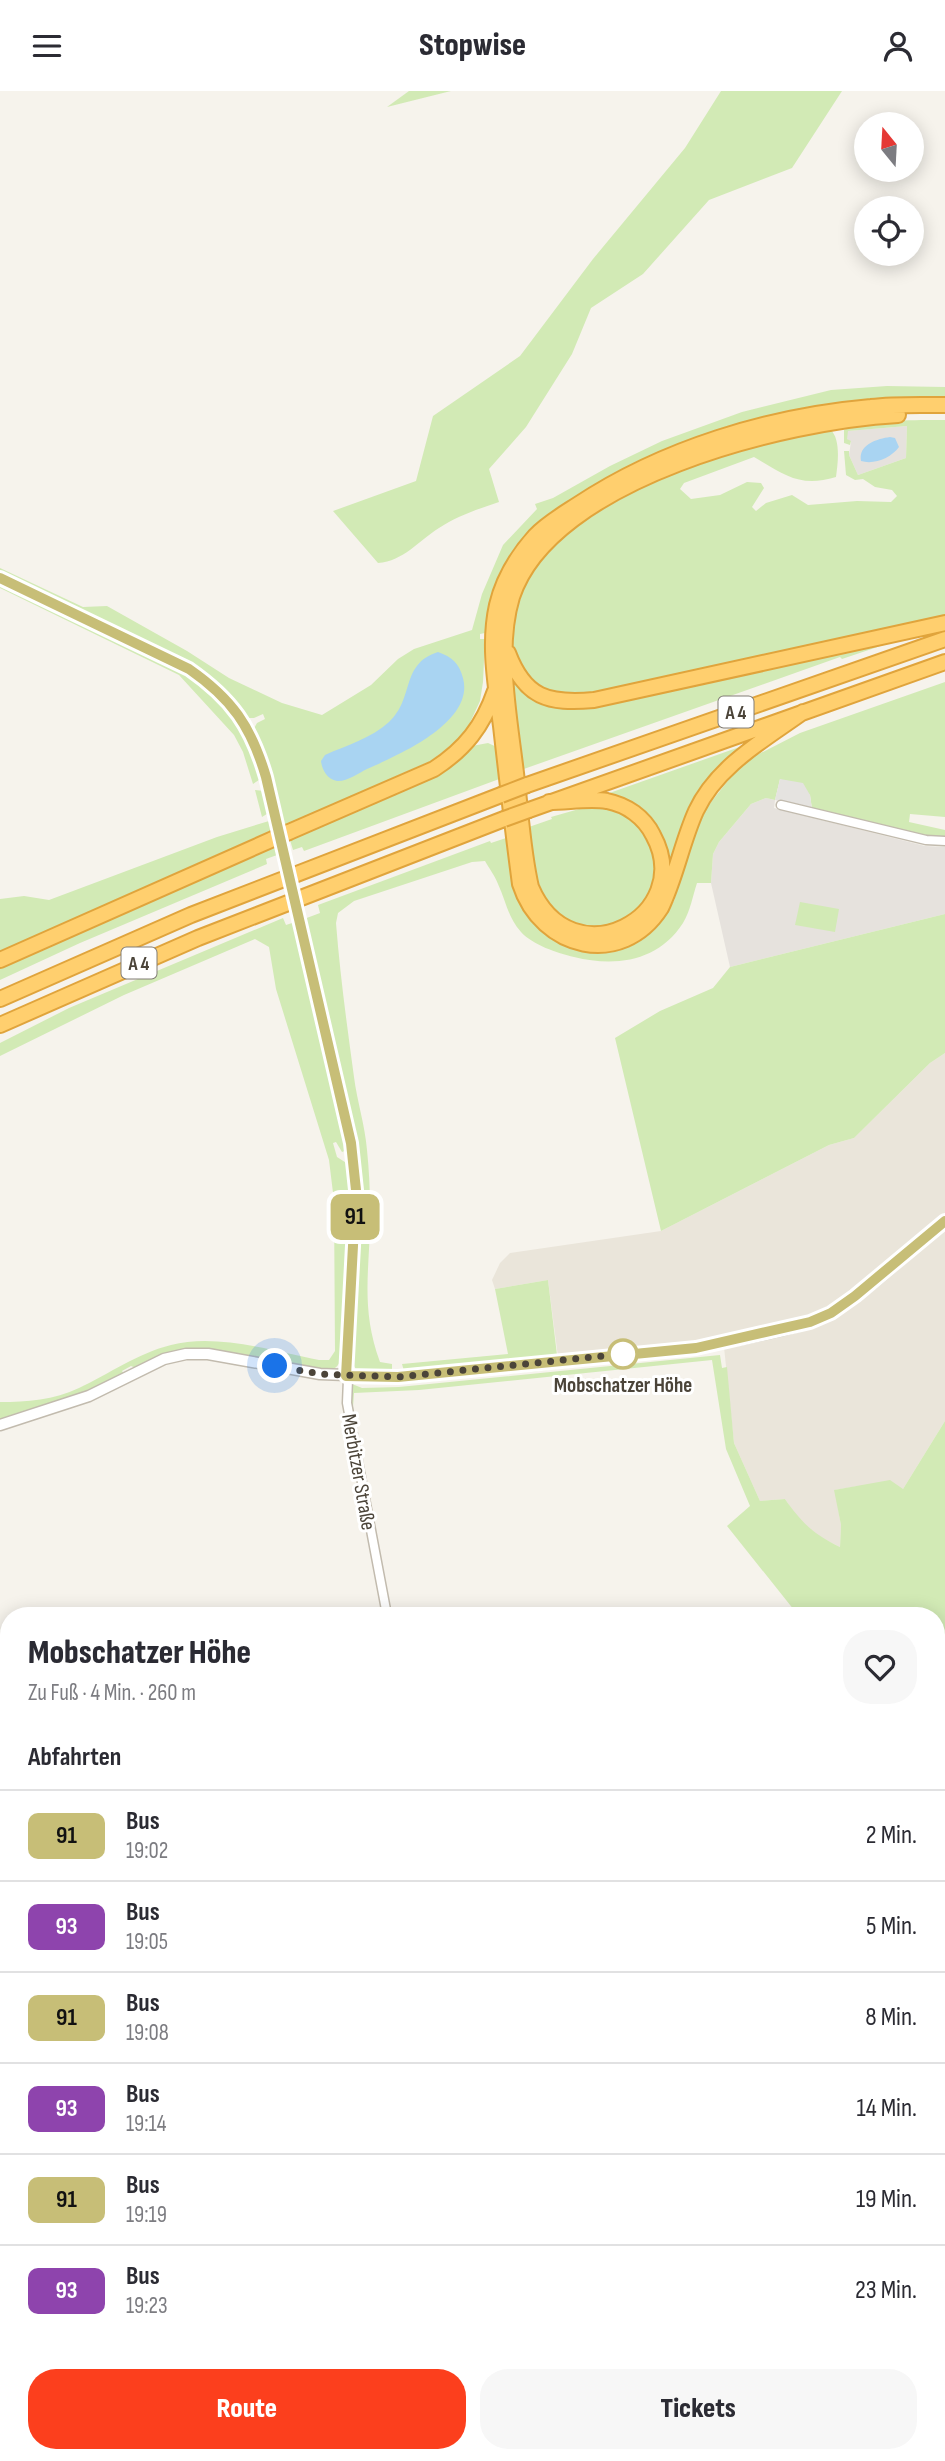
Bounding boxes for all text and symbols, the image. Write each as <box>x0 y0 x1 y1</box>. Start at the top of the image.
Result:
text: Stopwise <box>419 26 526 65</box>
icon: menu <box>28 27 66 65</box>
icon: person <box>879 27 917 65</box>
north arrow <box>854 112 924 182</box>
map controls <box>854 112 924 266</box>
button: locate <box>854 196 924 266</box>
road number: A 4 <box>718 697 754 727</box>
road number: A 4 <box>122 947 156 979</box>
line badge: 91 <box>324 1194 386 1240</box>
text: 91 <box>345 1202 365 1231</box>
marker: Mobschatzer Höhe <box>608 1339 638 1369</box>
your location <box>257 1348 292 1383</box>
place label: Mobschatzer Höhe <box>554 1373 692 1398</box>
street label: Merbitzer Straße <box>336 1412 381 1532</box>
button: heart <box>843 1630 917 1704</box>
text: Mobschatzer Höhe <box>28 1633 251 1673</box>
text: Zu Fuß · 4 Min. · 260 m <box>28 1679 196 1707</box>
text: Abfahrten <box>28 1742 121 1773</box>
text: Bus <box>126 1806 160 1837</box>
text: 2 Min. <box>866 1820 917 1851</box>
text: 91 <box>56 1821 77 1850</box>
text: 19:02 <box>126 1837 168 1865</box>
text: Bus <box>126 1897 160 1928</box>
text: 5 Min. <box>866 1911 917 1942</box>
text: 93 <box>55 1912 78 1941</box>
text: 19:05 <box>126 1928 168 1956</box>
text: Bus <box>126 1988 160 2019</box>
text: 8 Min. <box>865 2002 917 2033</box>
text: 91 <box>56 2003 77 2032</box>
text: 19:08 <box>126 2019 169 2047</box>
text: Bus <box>126 2079 160 2110</box>
text: 14 Min. <box>857 2093 917 2124</box>
text: 93 <box>55 2094 78 2123</box>
text: 19:14 <box>126 2110 166 2138</box>
text: Bus <box>126 2170 160 2201</box>
text: 19 Min. <box>856 2184 917 2215</box>
text: 91 <box>56 2185 77 2214</box>
text: 19:19 <box>126 2201 167 2229</box>
text: Bus <box>126 2261 160 2292</box>
text: 23 Min. <box>855 2275 917 2306</box>
text: 93 <box>55 2276 78 2305</box>
text: 19:23 <box>126 2292 168 2320</box>
button: Route <box>28 2369 466 2449</box>
button: Tickets <box>480 2369 917 2449</box>

